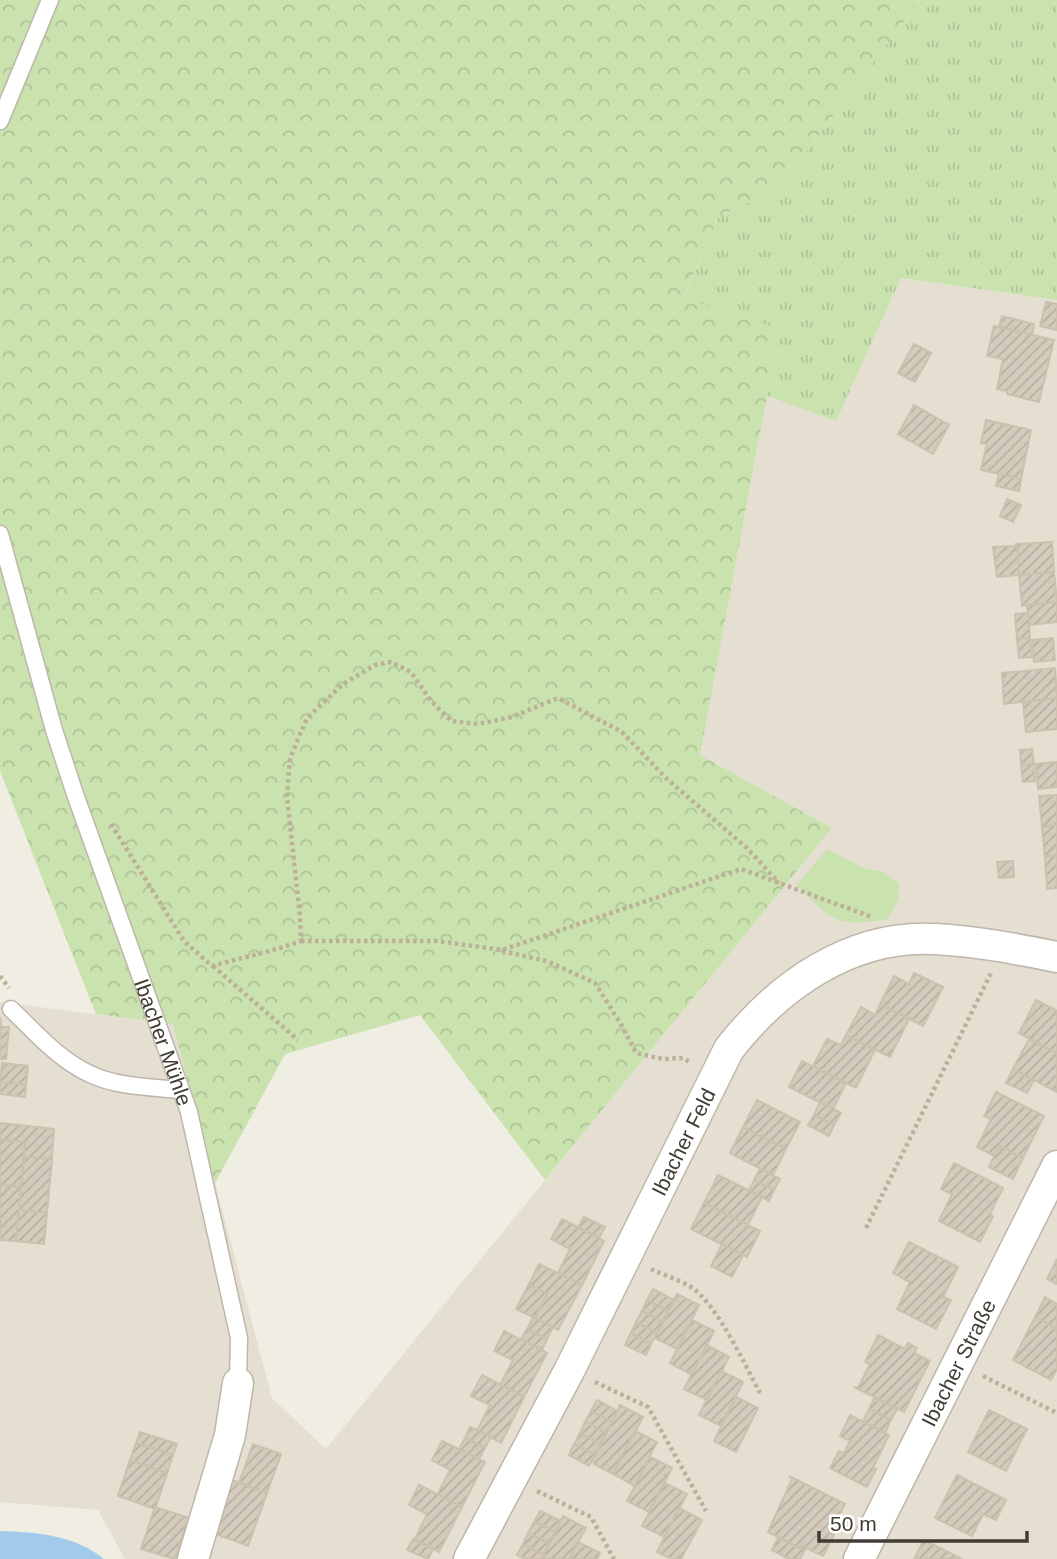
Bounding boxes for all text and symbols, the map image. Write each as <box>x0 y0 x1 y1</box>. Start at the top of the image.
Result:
street label: Ibacher Mühle <box>131 975 197 1108</box>
street label: Ibacher Feld <box>647 1084 719 1199</box>
street label: Ibacher Straße <box>916 1295 1000 1430</box>
scale bar <box>819 1500 1027 1544</box>
text: 50 m <box>830 1512 877 1535</box>

